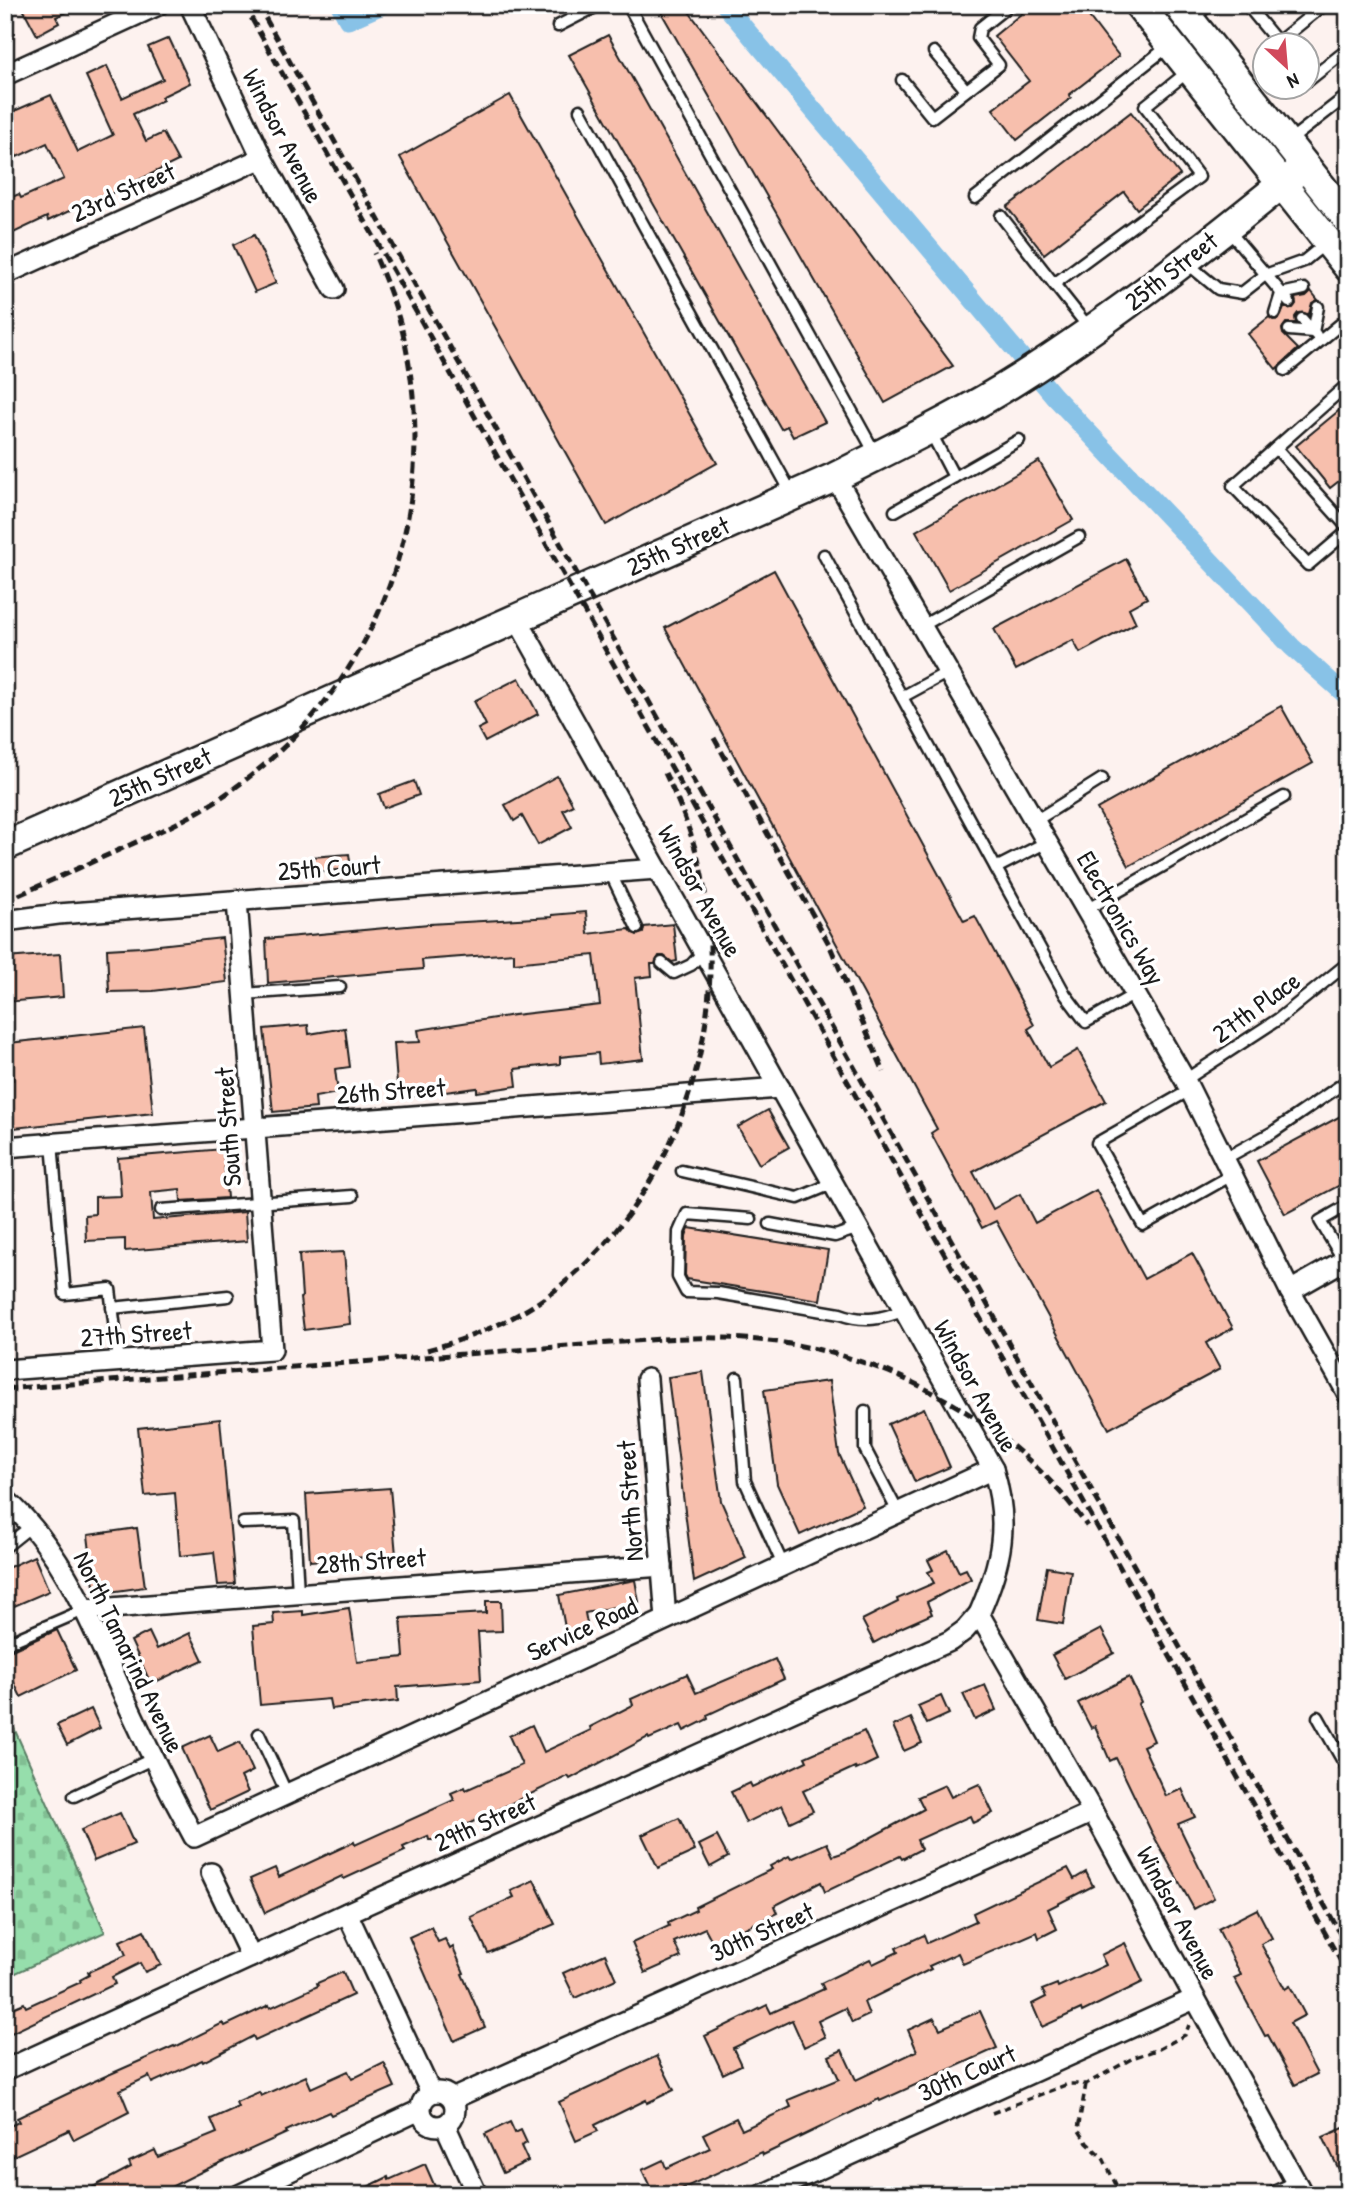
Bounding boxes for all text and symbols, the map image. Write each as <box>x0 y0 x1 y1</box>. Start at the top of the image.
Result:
north arrow <box>1252 32 1322 102</box>
street label: Windsor Avenue <box>235 63 332 209</box>
text: N <box>1283 67 1304 95</box>
street label: 23rd Street <box>65 153 181 230</box>
street label: 25th Street <box>1117 222 1225 318</box>
street label: 25th Street <box>621 507 736 584</box>
street label: 25th Street <box>103 738 218 815</box>
street label: Windsor Avenue <box>650 818 751 963</box>
street label: Electronics Way <box>1069 844 1174 991</box>
street label: 25th Court <box>276 846 383 889</box>
street label: 27th Place <box>1205 963 1307 1050</box>
street label: South Street <box>206 1065 249 1188</box>
street label: 26th Street <box>335 1069 448 1112</box>
street label: 27th Street <box>79 1312 194 1355</box>
street label: Windsor Avenue <box>926 1313 1027 1458</box>
street label: North Street <box>608 1439 651 1562</box>
street label: 28th Street <box>315 1539 428 1582</box>
street label: North Tamarind Avenue <box>65 1545 193 1758</box>
street label: Service Road <box>521 1588 642 1669</box>
street label: 29th Street <box>428 1783 542 1860</box>
street label: Windsor Avenue <box>1129 1840 1228 1986</box>
street label: 30th Street <box>705 1893 820 1970</box>
street label: 30th Court <box>913 2035 1022 2110</box>

